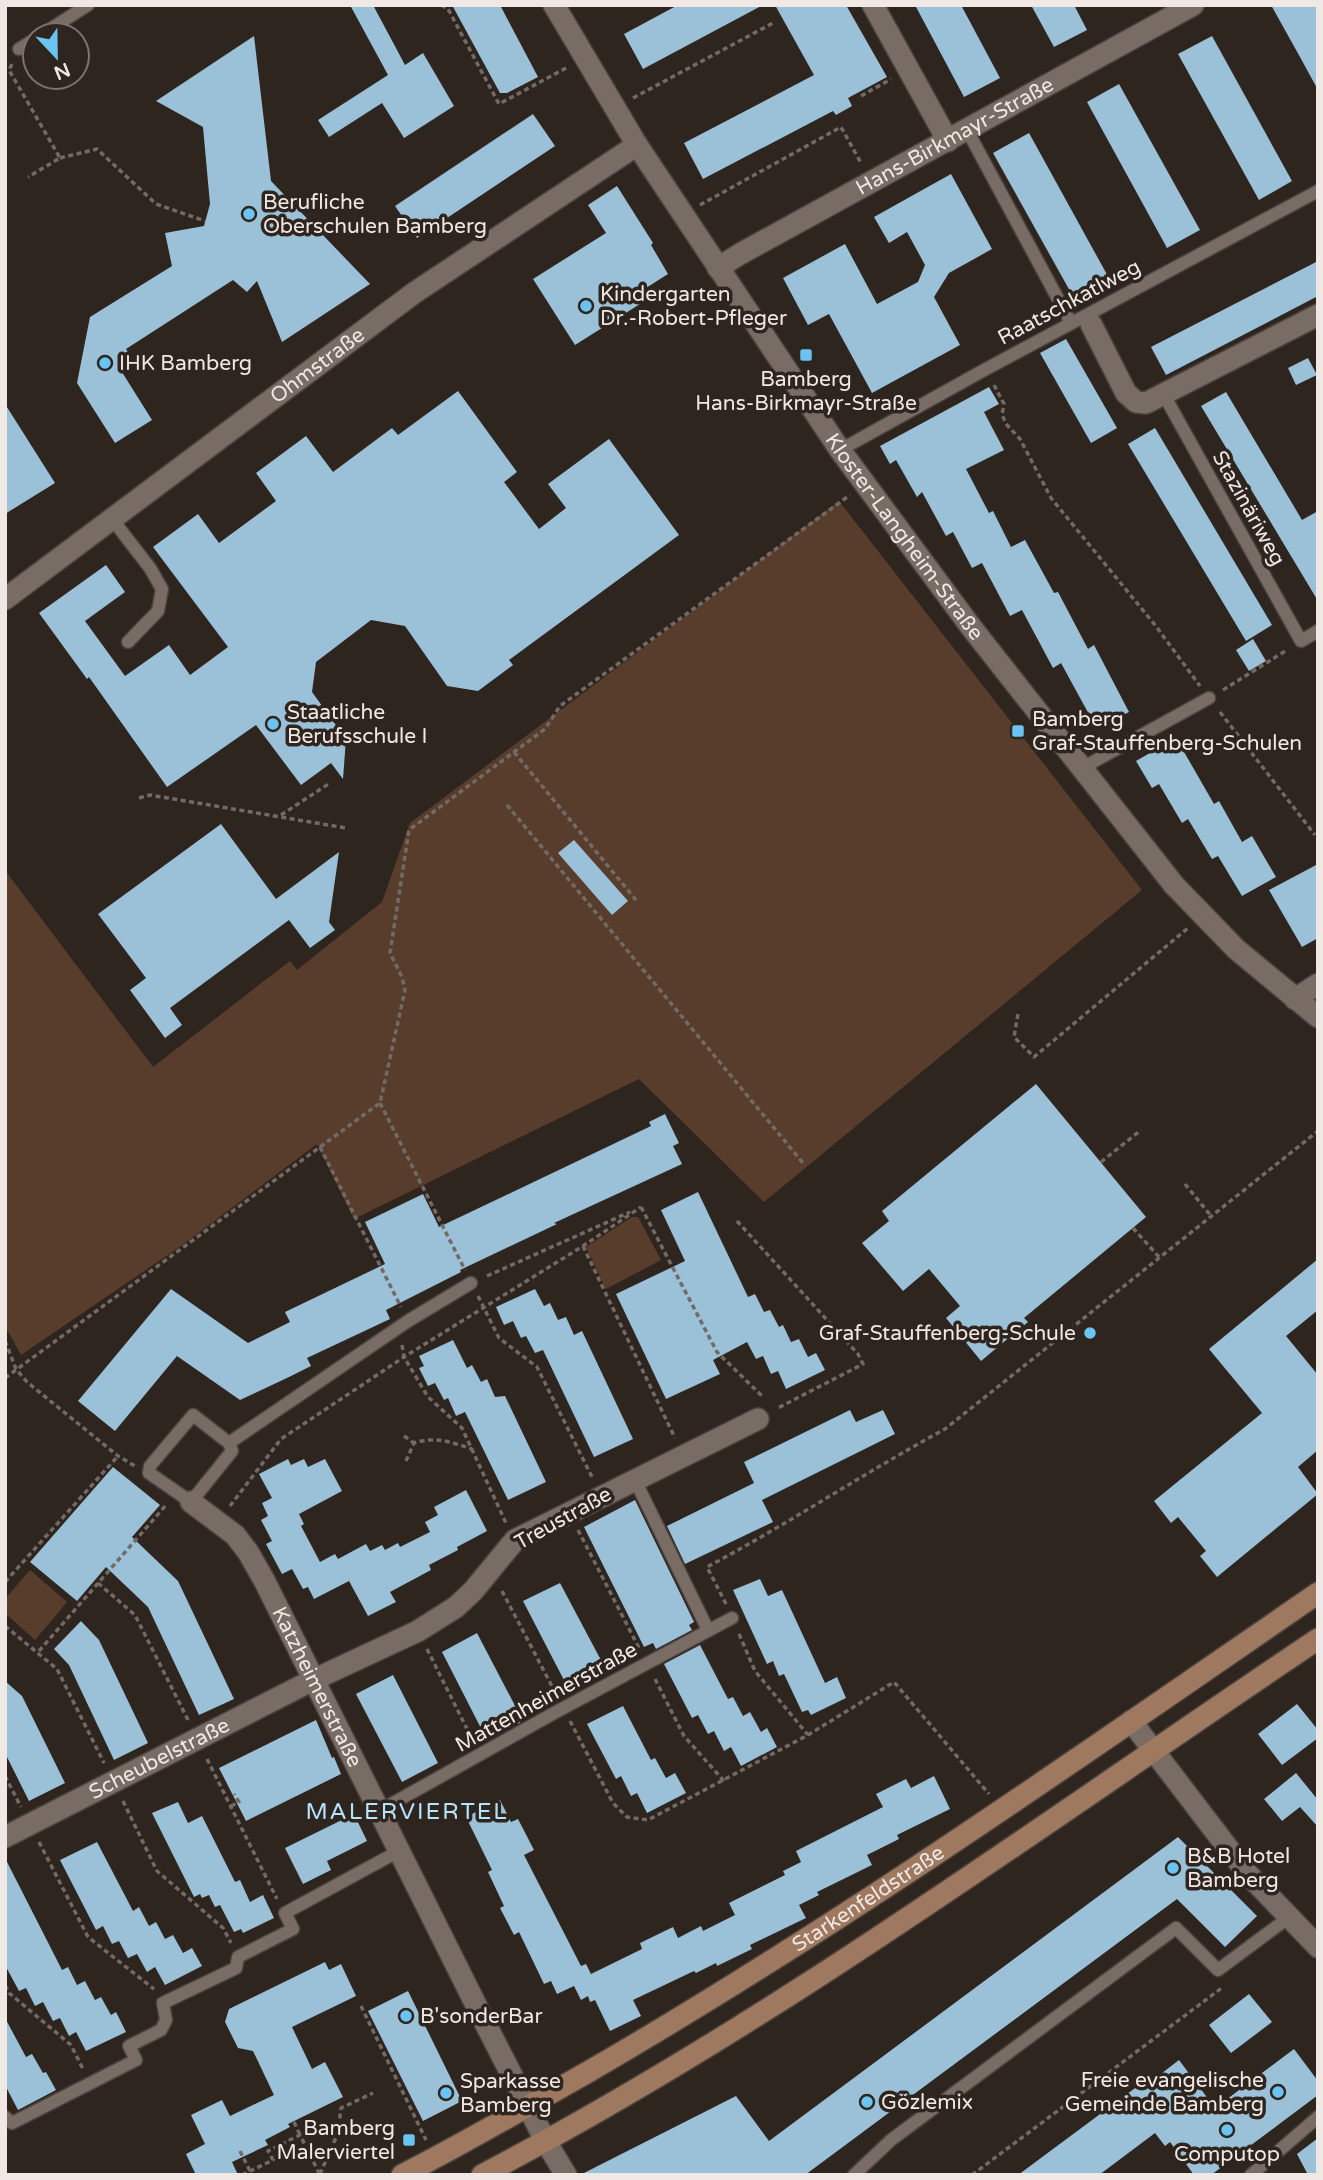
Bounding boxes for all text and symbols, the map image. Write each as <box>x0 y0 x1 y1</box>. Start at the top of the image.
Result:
north arrow <box>21 21 91 91</box>
text: N <box>51 58 73 84</box>
street label: Hans-Birkmayr-Straße <box>852 72 1058 201</box>
place label: Berufliche Oberschulen Bamberg <box>263 190 487 239</box>
marker: Berufliche Oberschulen Bamberg <box>241 206 257 222</box>
street label: Raatschkatlweg <box>994 254 1145 351</box>
place label: Kindergarten Dr.-Robert-Pfleger <box>600 282 787 331</box>
marker: Kindergarten Dr.-Robert-Pfleger <box>578 298 594 314</box>
street label: Ohmstraße <box>265 322 370 409</box>
marker: Bamberg Hans-Birkmayr-Straße <box>798 347 814 363</box>
place label: IHK Bamberg <box>119 351 252 376</box>
marker: IHK Bamberg <box>97 355 113 371</box>
place label: Bamberg Hans-Birkmayr-Straße <box>695 367 917 416</box>
street label: Kloster-Langheim-Straße <box>819 429 989 645</box>
street label: Stazinäriweg <box>1207 446 1290 570</box>
place label: Staatliche Berufsschule I <box>287 700 428 749</box>
place label: Bamberg Graf-Stauffenberg-Schulen <box>1032 707 1302 756</box>
marker: Staatliche Berufsschule I <box>265 716 281 732</box>
marker: Bamberg Graf-Stauffenberg-Schulen <box>1010 723 1026 739</box>
place label: Graf-Stauffenberg-Schule <box>819 1321 1076 1346</box>
marker: Graf-Stauffenberg-Schule <box>1082 1325 1098 1341</box>
street label: Treustraße <box>511 1482 616 1555</box>
street label: Katzheimerstraße <box>266 1603 367 1771</box>
street label: Mattenheimerstraße <box>451 1637 642 1758</box>
street label: Scheubelstraße <box>85 1713 234 1805</box>
district label: MALERVIERTEL <box>305 1798 509 1826</box>
street label: Starkenfeldstraße <box>787 1840 949 1957</box>
place label: B&B Hotel Bamberg <box>1187 1844 1290 1893</box>
marker: B&B Hotel Bamberg <box>1165 1860 1181 1876</box>
place label: B'sonderBar <box>420 2004 542 2029</box>
marker: B'sonderBar <box>398 2008 414 2024</box>
place label: Freie evangelische Gemeinde Bamberg <box>1065 2068 1264 2117</box>
place label: Sparkasse Bamberg <box>460 2069 561 2118</box>
marker: Freie evangelische Gemeinde Bamberg <box>1270 2084 1286 2100</box>
marker: Sparkasse Bamberg <box>438 2085 454 2101</box>
place label: Gözlemix <box>881 2090 973 2115</box>
marker: Gözlemix <box>859 2094 875 2110</box>
place label: Bamberg Malerviertel <box>276 2116 395 2165</box>
marker: Computop <box>1219 2122 1235 2138</box>
marker: Bamberg Malerviertel <box>401 2132 417 2148</box>
place label: Computop <box>1174 2142 1280 2167</box>

